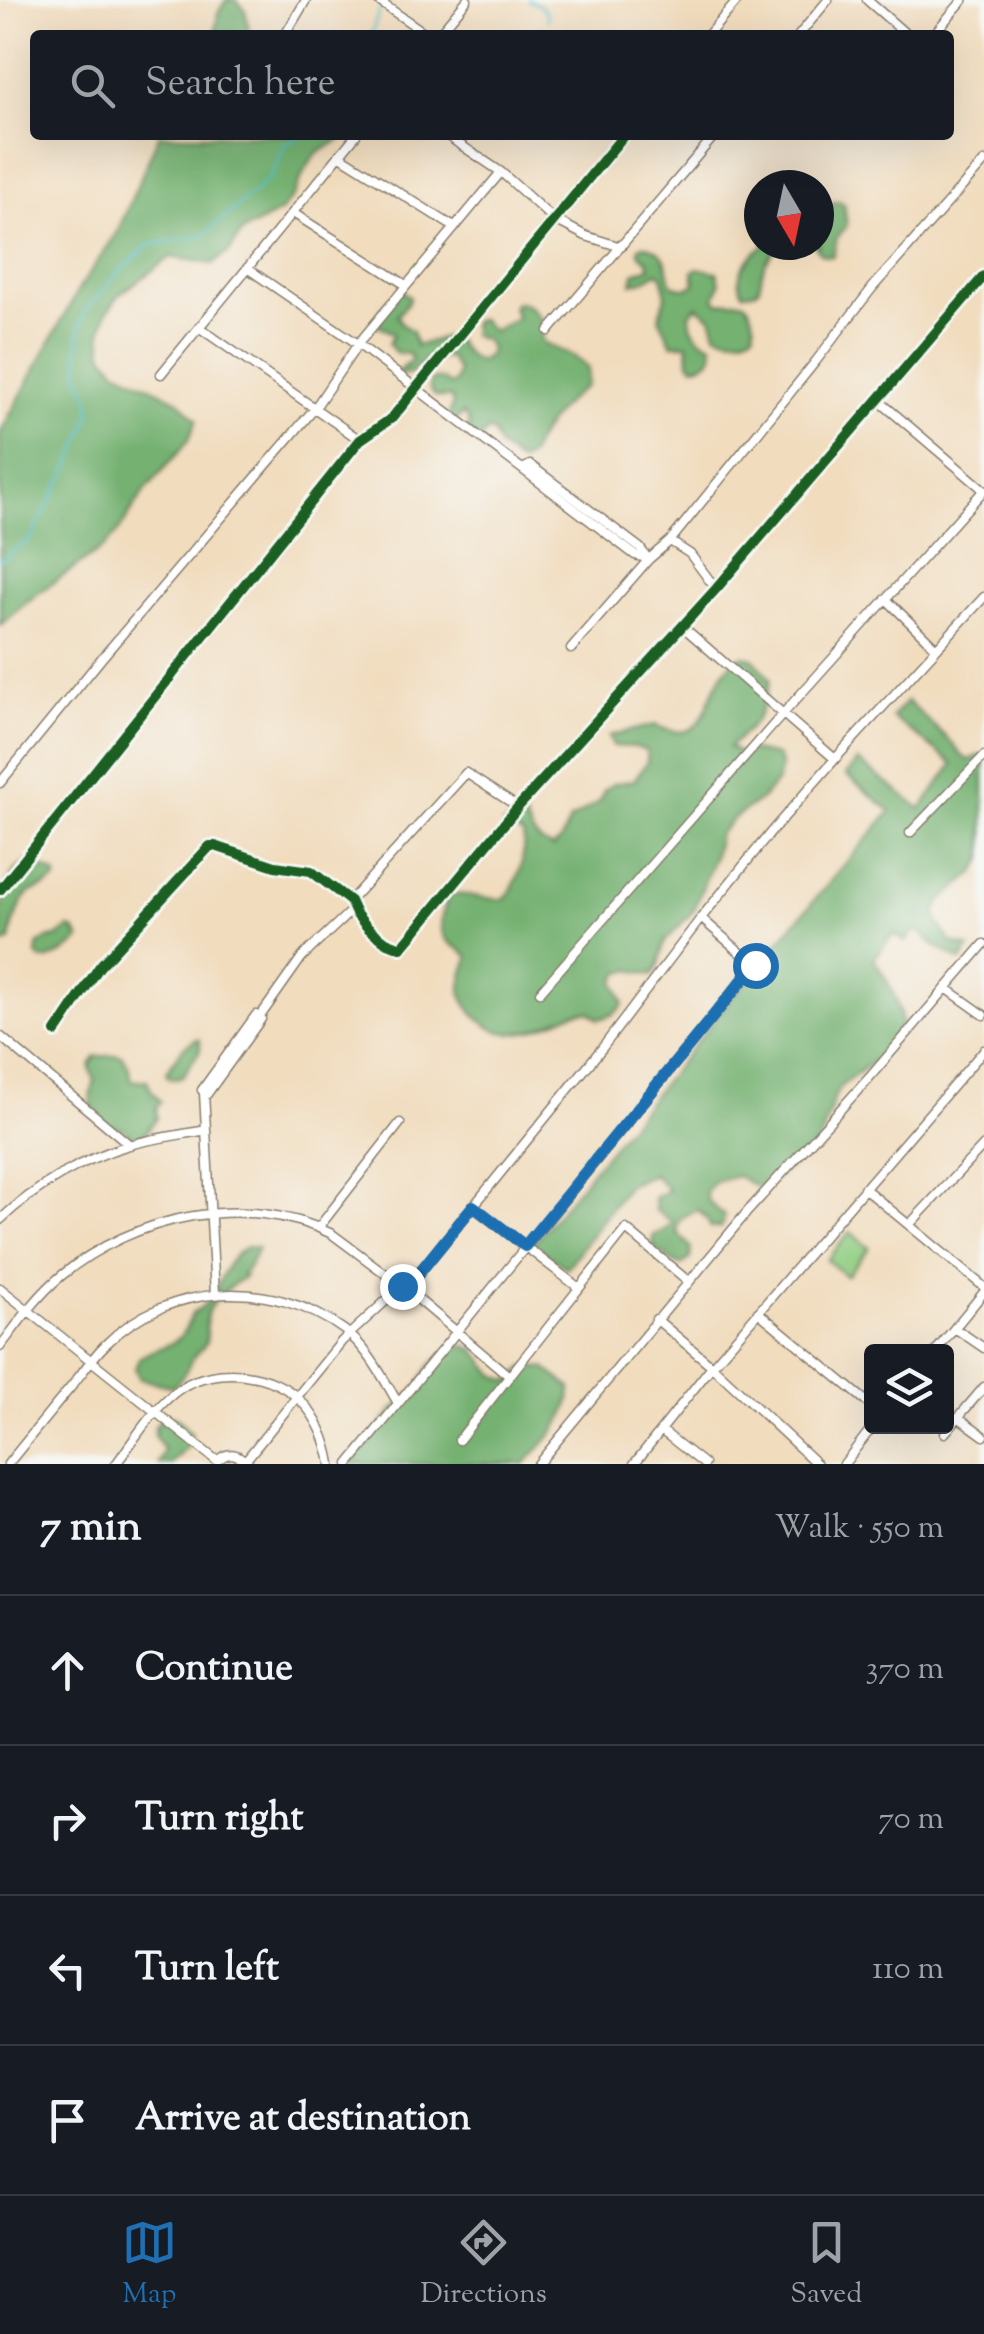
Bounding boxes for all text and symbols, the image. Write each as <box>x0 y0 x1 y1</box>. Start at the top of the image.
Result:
search box <box>30 30 954 140</box>
icon: search <box>65 58 120 113</box>
text: Search here <box>145 58 336 112</box>
north arrow <box>744 170 834 260</box>
route start <box>733 943 779 989</box>
route end <box>380 1264 426 1310</box>
map controls <box>864 1344 954 1434</box>
button: layers <box>864 1344 954 1434</box>
text: 7 min <box>40 1499 141 1559</box>
text: Walk · 550 m <box>775 1506 944 1552</box>
icon: ahead <box>40 1643 95 1698</box>
text: Continue <box>135 1643 293 1697</box>
text: 370 m <box>865 1647 944 1693</box>
icon: right <box>40 1793 95 1848</box>
text: Turn right <box>135 1793 303 1847</box>
text: 70 m <box>878 1797 944 1843</box>
icon: left <box>40 1943 95 1998</box>
text: Turn left <box>135 1943 279 1997</box>
text: 110 m <box>872 1947 944 1993</box>
icon: arrive <box>40 2093 95 2148</box>
text: Arrive at destination <box>135 2093 471 2147</box>
tab: Map <box>122 2215 177 2315</box>
tab: Directions <box>420 2215 547 2315</box>
tab: Saved <box>790 2215 862 2315</box>

